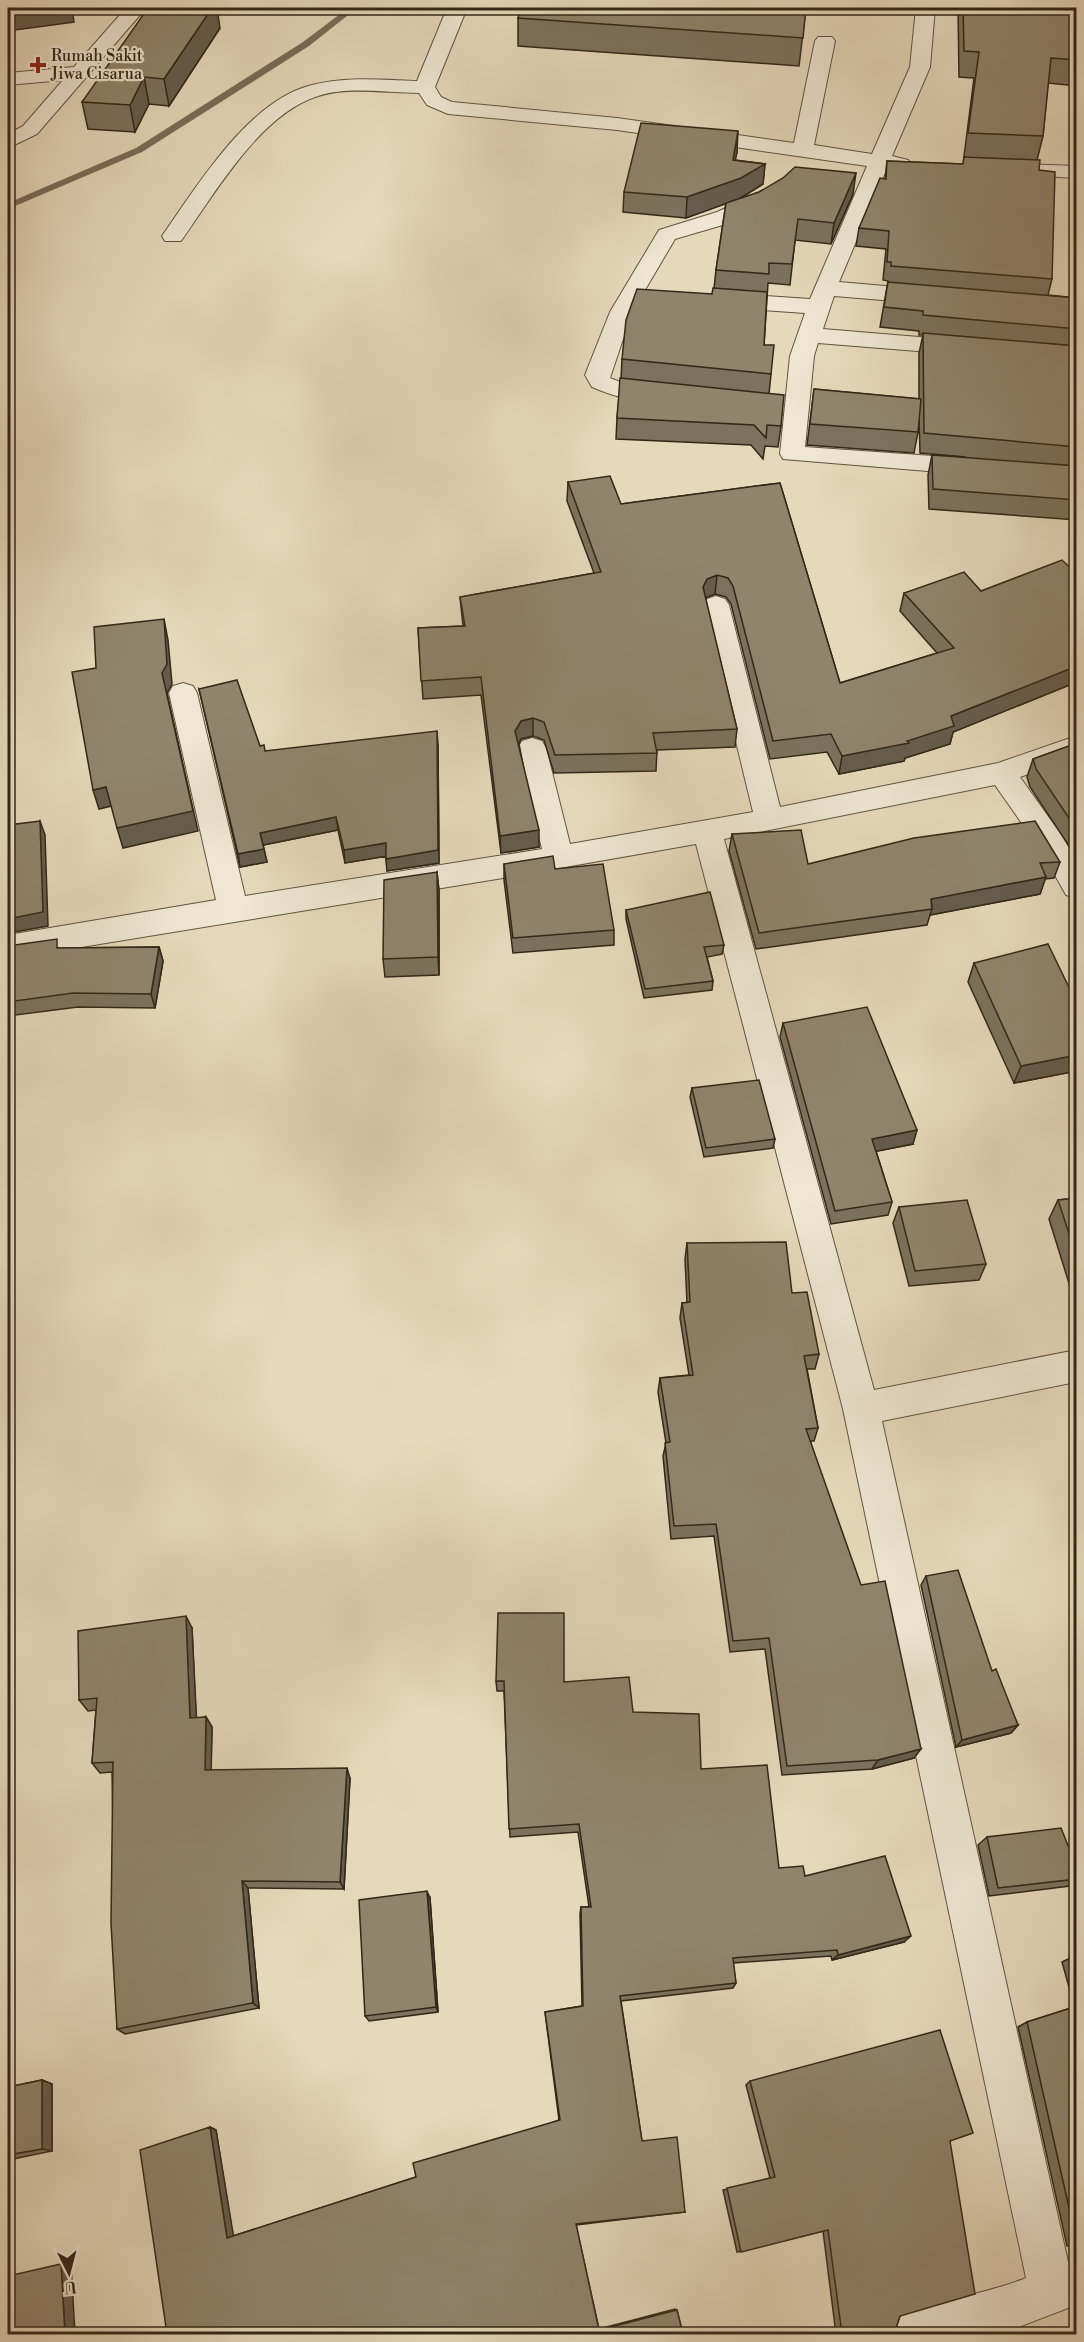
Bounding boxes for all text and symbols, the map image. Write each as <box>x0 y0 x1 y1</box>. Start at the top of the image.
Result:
place label: Rumah Sakit Jiwa Cisarua <box>50 46 143 84</box>
marker: Rumah Sakit Jiwa Cisarua <box>29 56 47 74</box>
north arrow <box>39 2243 99 2303</box>
text: U <box>63 2276 78 2298</box>

